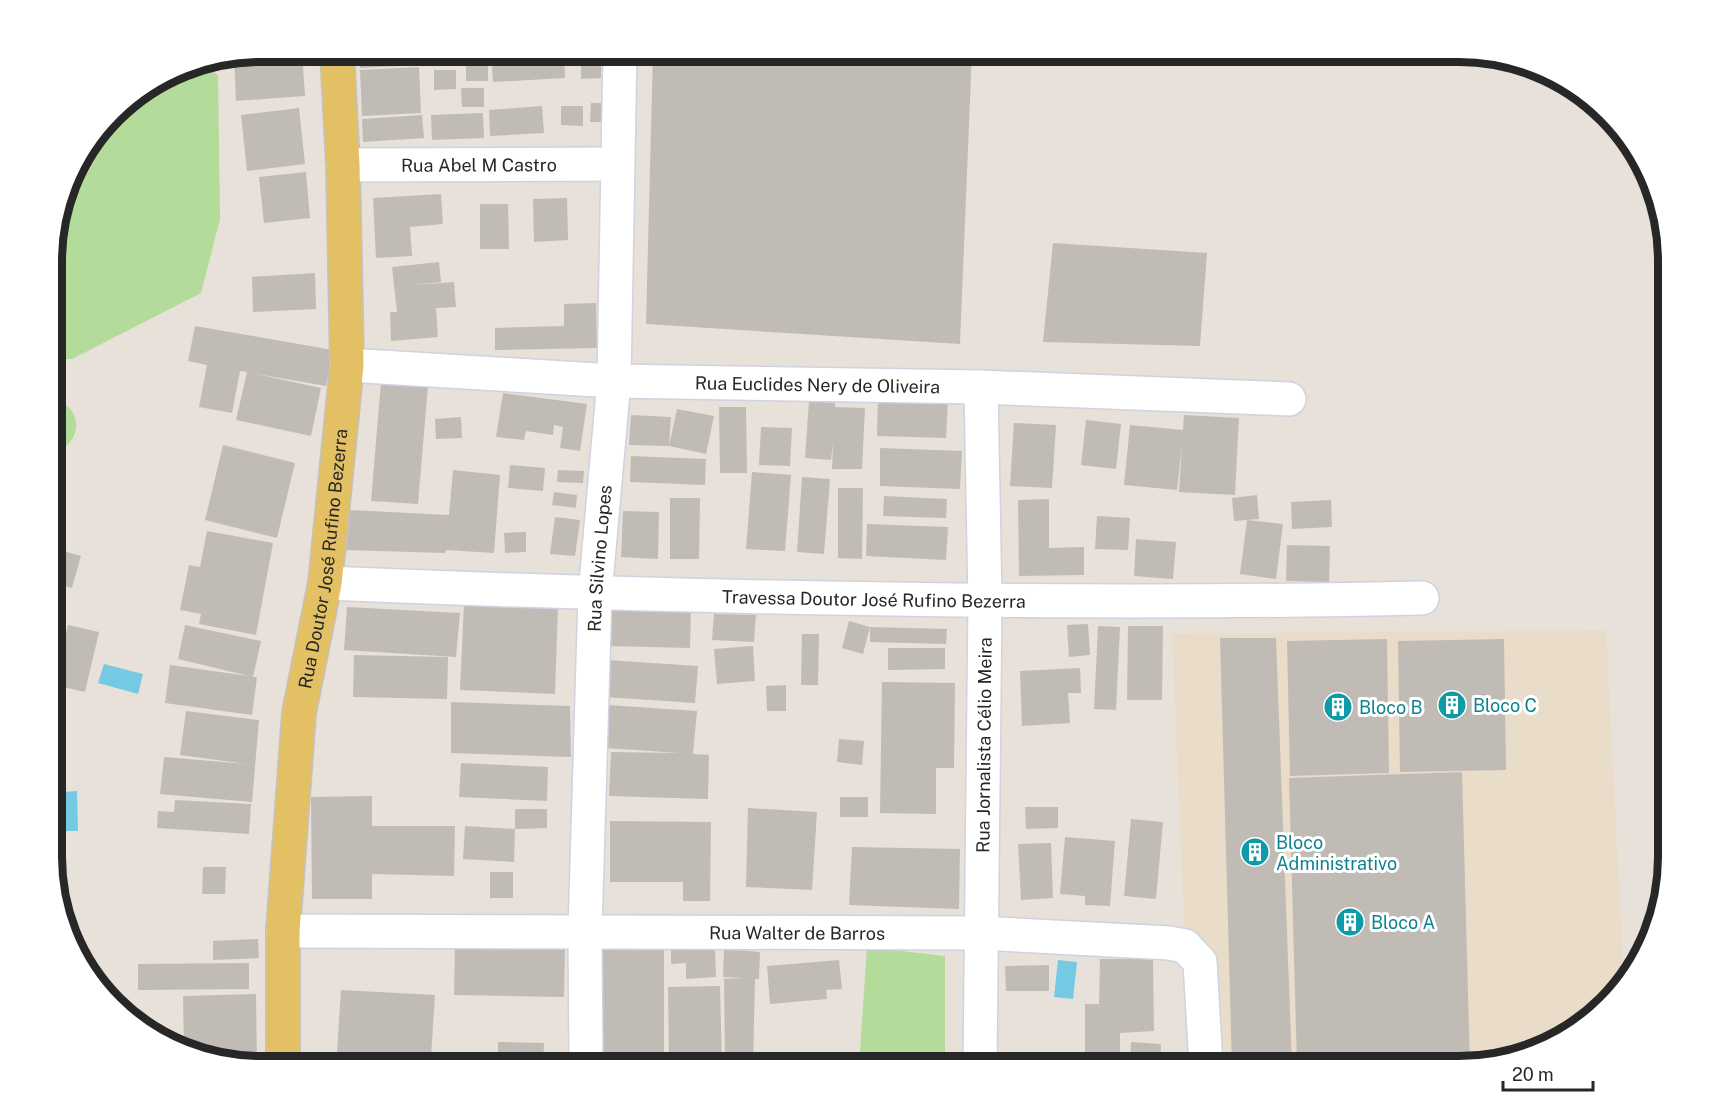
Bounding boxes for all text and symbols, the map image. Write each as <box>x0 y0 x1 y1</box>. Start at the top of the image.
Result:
street label: Rua Abel M Castro <box>401 154 557 175</box>
street label: Rua Euclides Nery de Oliveira <box>695 372 940 397</box>
street label: Rua Doutor José Rufino Bezerra <box>294 428 351 690</box>
street label: Rua Silvino Lopes <box>583 484 615 632</box>
street label: Travessa Doutor José Rufino Bezerra <box>722 586 1026 611</box>
street label: Rua Jornalista Célio Meira <box>972 637 995 853</box>
building icon: Bloco C <box>1436 689 1468 721</box>
building icon: Bloco B <box>1322 691 1354 723</box>
place label: Bloco C <box>1473 695 1537 716</box>
place label: Bloco B <box>1359 697 1422 718</box>
place label: Bloco Administrativo <box>1276 832 1397 874</box>
building icon: Bloco Administrativo <box>1239 836 1271 868</box>
building icon: Bloco A <box>1334 906 1366 938</box>
place label: Bloco A <box>1371 912 1435 933</box>
street label: Rua Walter de Barros <box>709 922 885 943</box>
scale bar <box>1503 1054 1593 1092</box>
text: 20 m <box>1512 1064 1554 1085</box>

